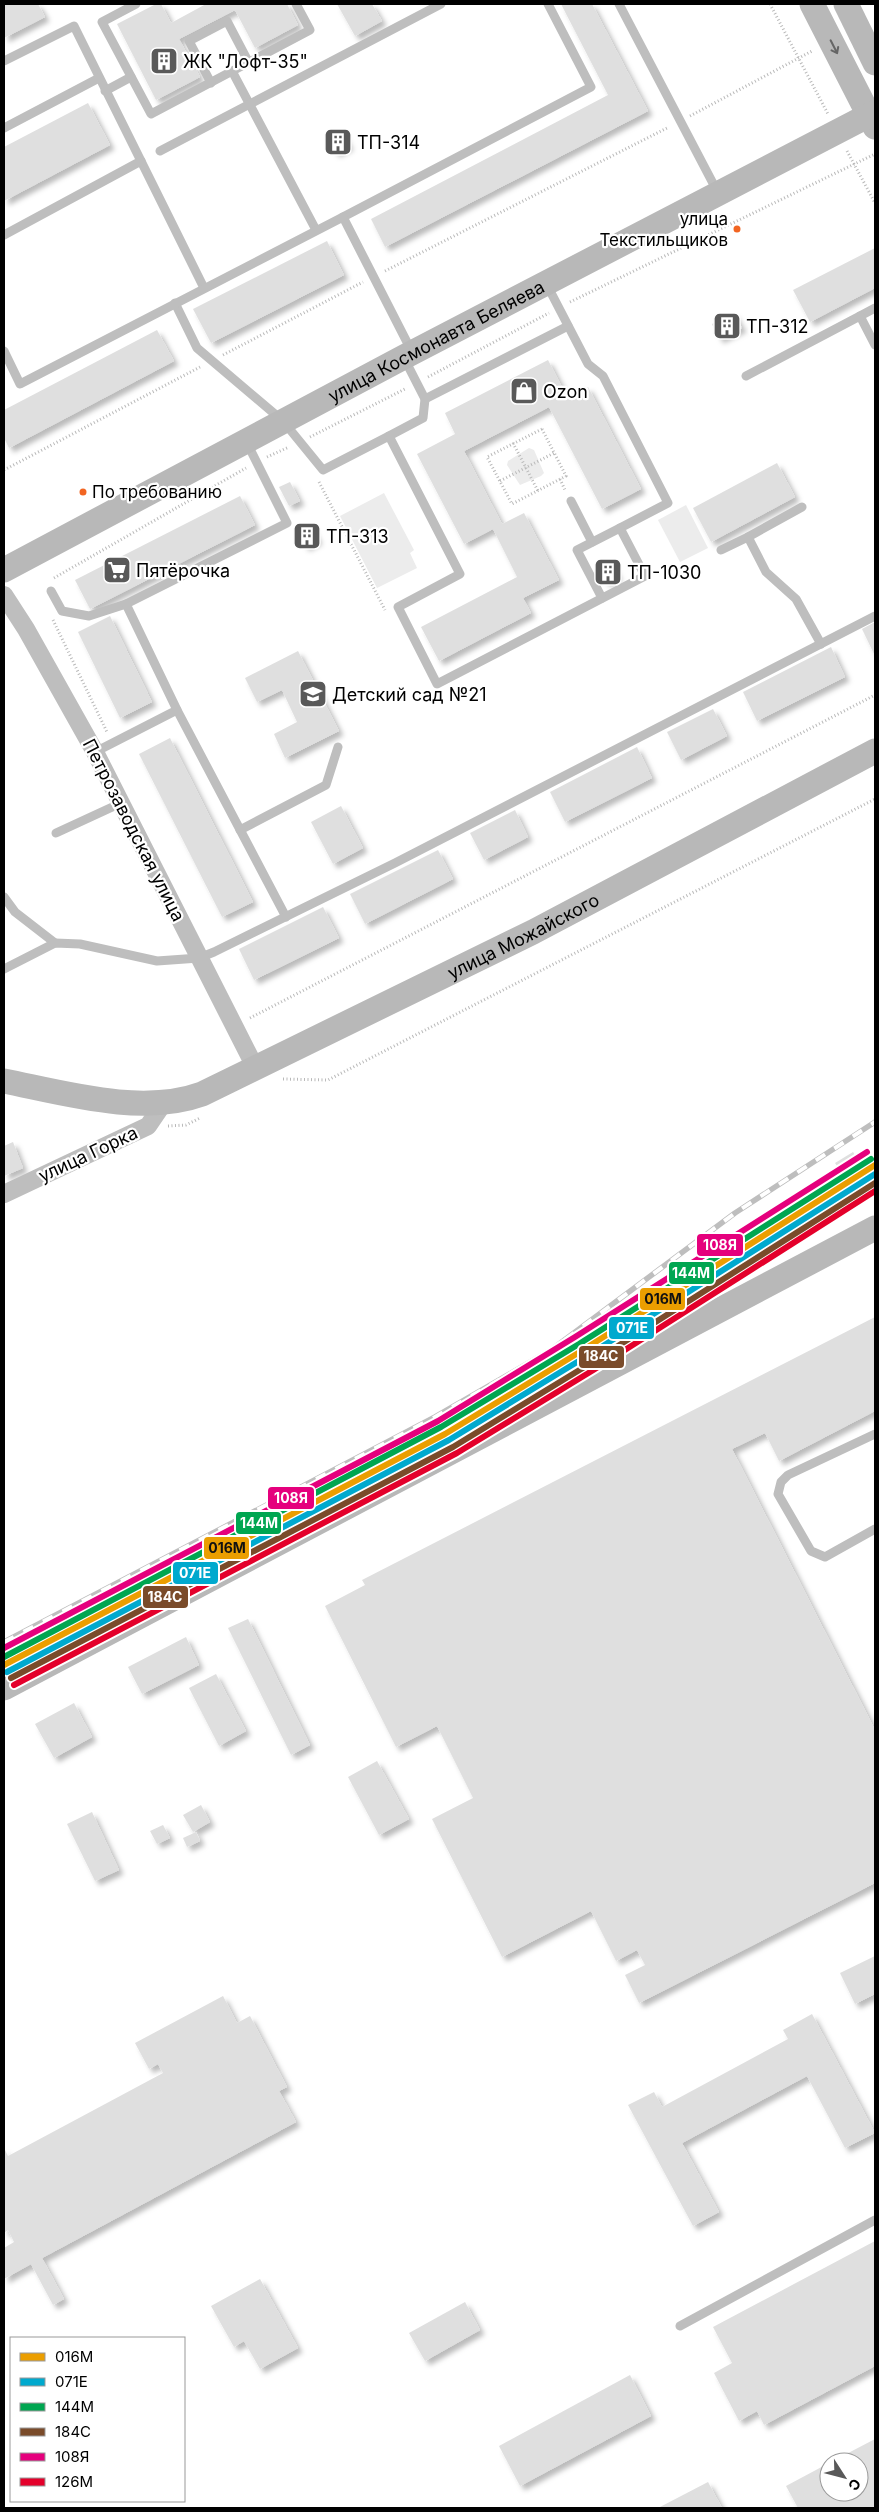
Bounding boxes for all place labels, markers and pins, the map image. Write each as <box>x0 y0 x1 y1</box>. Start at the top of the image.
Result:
building icon: ЖК "Лофт-35" <box>149 46 179 76</box>
place label: ЖК "Лофт-35" <box>183 51 308 72</box>
building icon: ТП-314 <box>323 127 353 157</box>
place label: ТП-314 <box>357 132 420 153</box>
place label: улица Текстильщиков <box>599 209 728 250</box>
marker: улица Текстильщиков <box>732 224 742 234</box>
building icon: ТП-312 <box>712 311 742 341</box>
place label: ТП-312 <box>746 316 809 337</box>
shop icon: Ozon <box>509 376 539 406</box>
place label: Ozon <box>543 381 588 402</box>
place label: По требованию <box>92 482 222 502</box>
marker: По требованию <box>78 487 88 497</box>
building icon: ТП-313 <box>292 521 322 551</box>
place label: ТП-313 <box>326 526 389 547</box>
supermarket icon: Пятёрочка <box>102 555 132 585</box>
building icon: ТП-1030 <box>593 557 623 587</box>
place label: Пятёрочка <box>136 560 230 581</box>
place label: ТП-1030 <box>627 562 701 583</box>
school or university icon: Детский сад №21 <box>298 679 328 709</box>
place label: Детский сад №21 <box>332 684 487 705</box>

